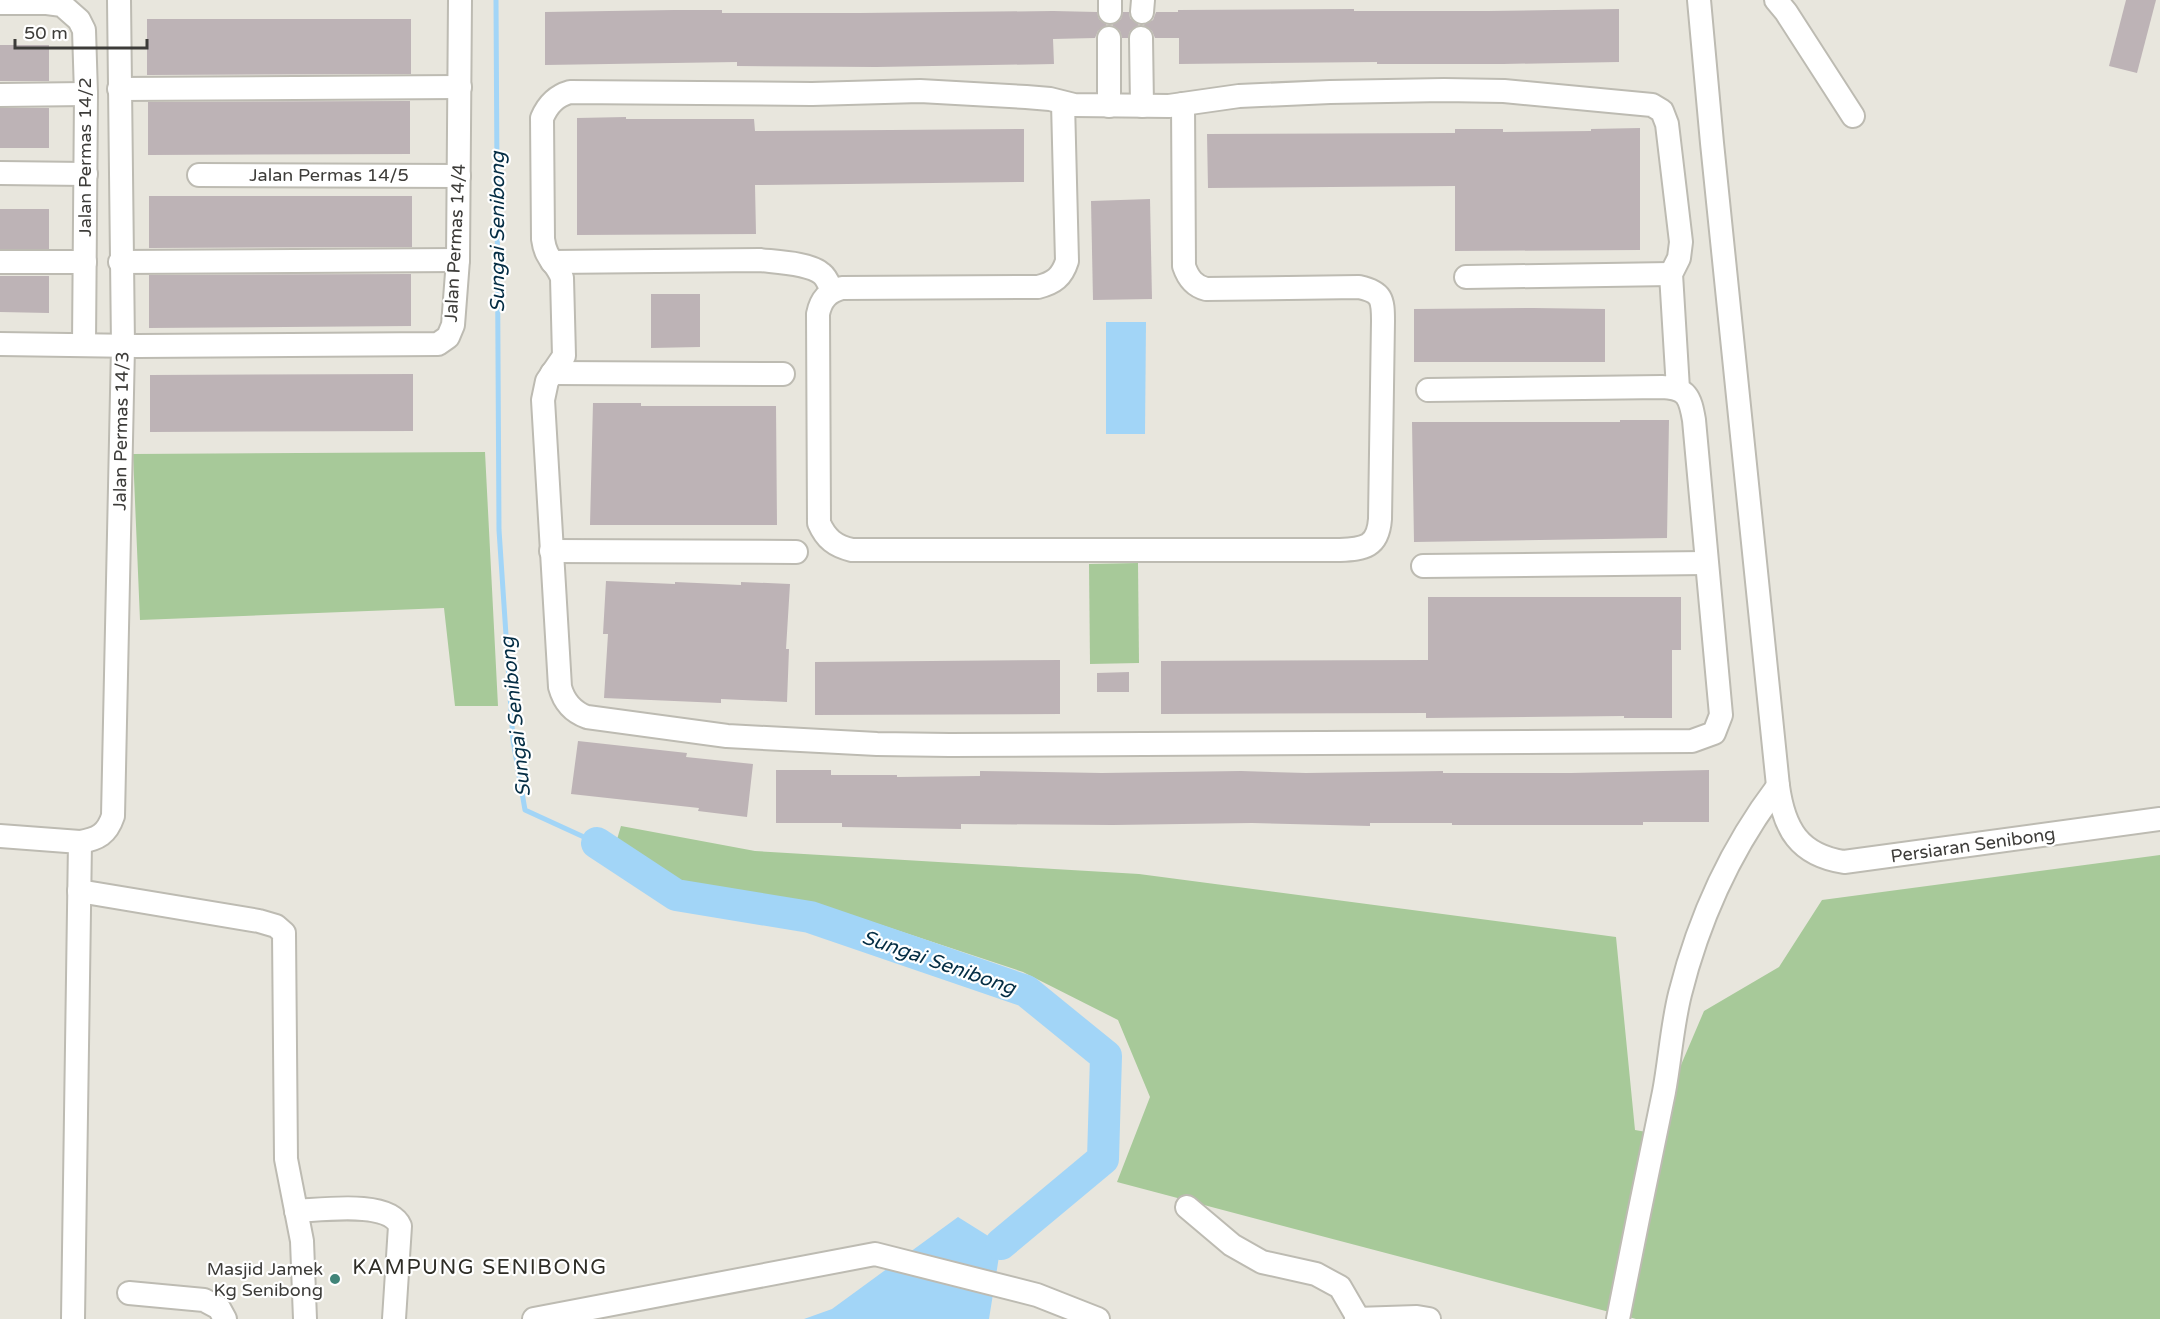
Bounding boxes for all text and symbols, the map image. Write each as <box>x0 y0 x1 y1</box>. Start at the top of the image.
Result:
scale bar <box>15 12 147 50</box>
text: 50 m <box>24 22 68 44</box>
street label: Jalan Permas 14/2 <box>74 77 96 237</box>
water label: Sungai Senibong <box>486 150 510 312</box>
street label: Jalan Permas 14/4 <box>440 163 470 323</box>
street label: Jalan Permas 14/5 <box>249 164 409 186</box>
street label: Jalan Permas 14/3 <box>109 351 133 511</box>
water label: Sungai Senibong <box>496 634 536 798</box>
street label: Persiaran Senibong <box>1889 823 2057 867</box>
water label: Sungai Senibong <box>859 925 1020 1001</box>
district label: KAMPUNG SENIBONG <box>352 1255 608 1280</box>
place label: Masjid Jamek Kg Senibong <box>207 1258 323 1301</box>
marker: Masjid Jamek Kg Senibong <box>328 1272 342 1286</box>

